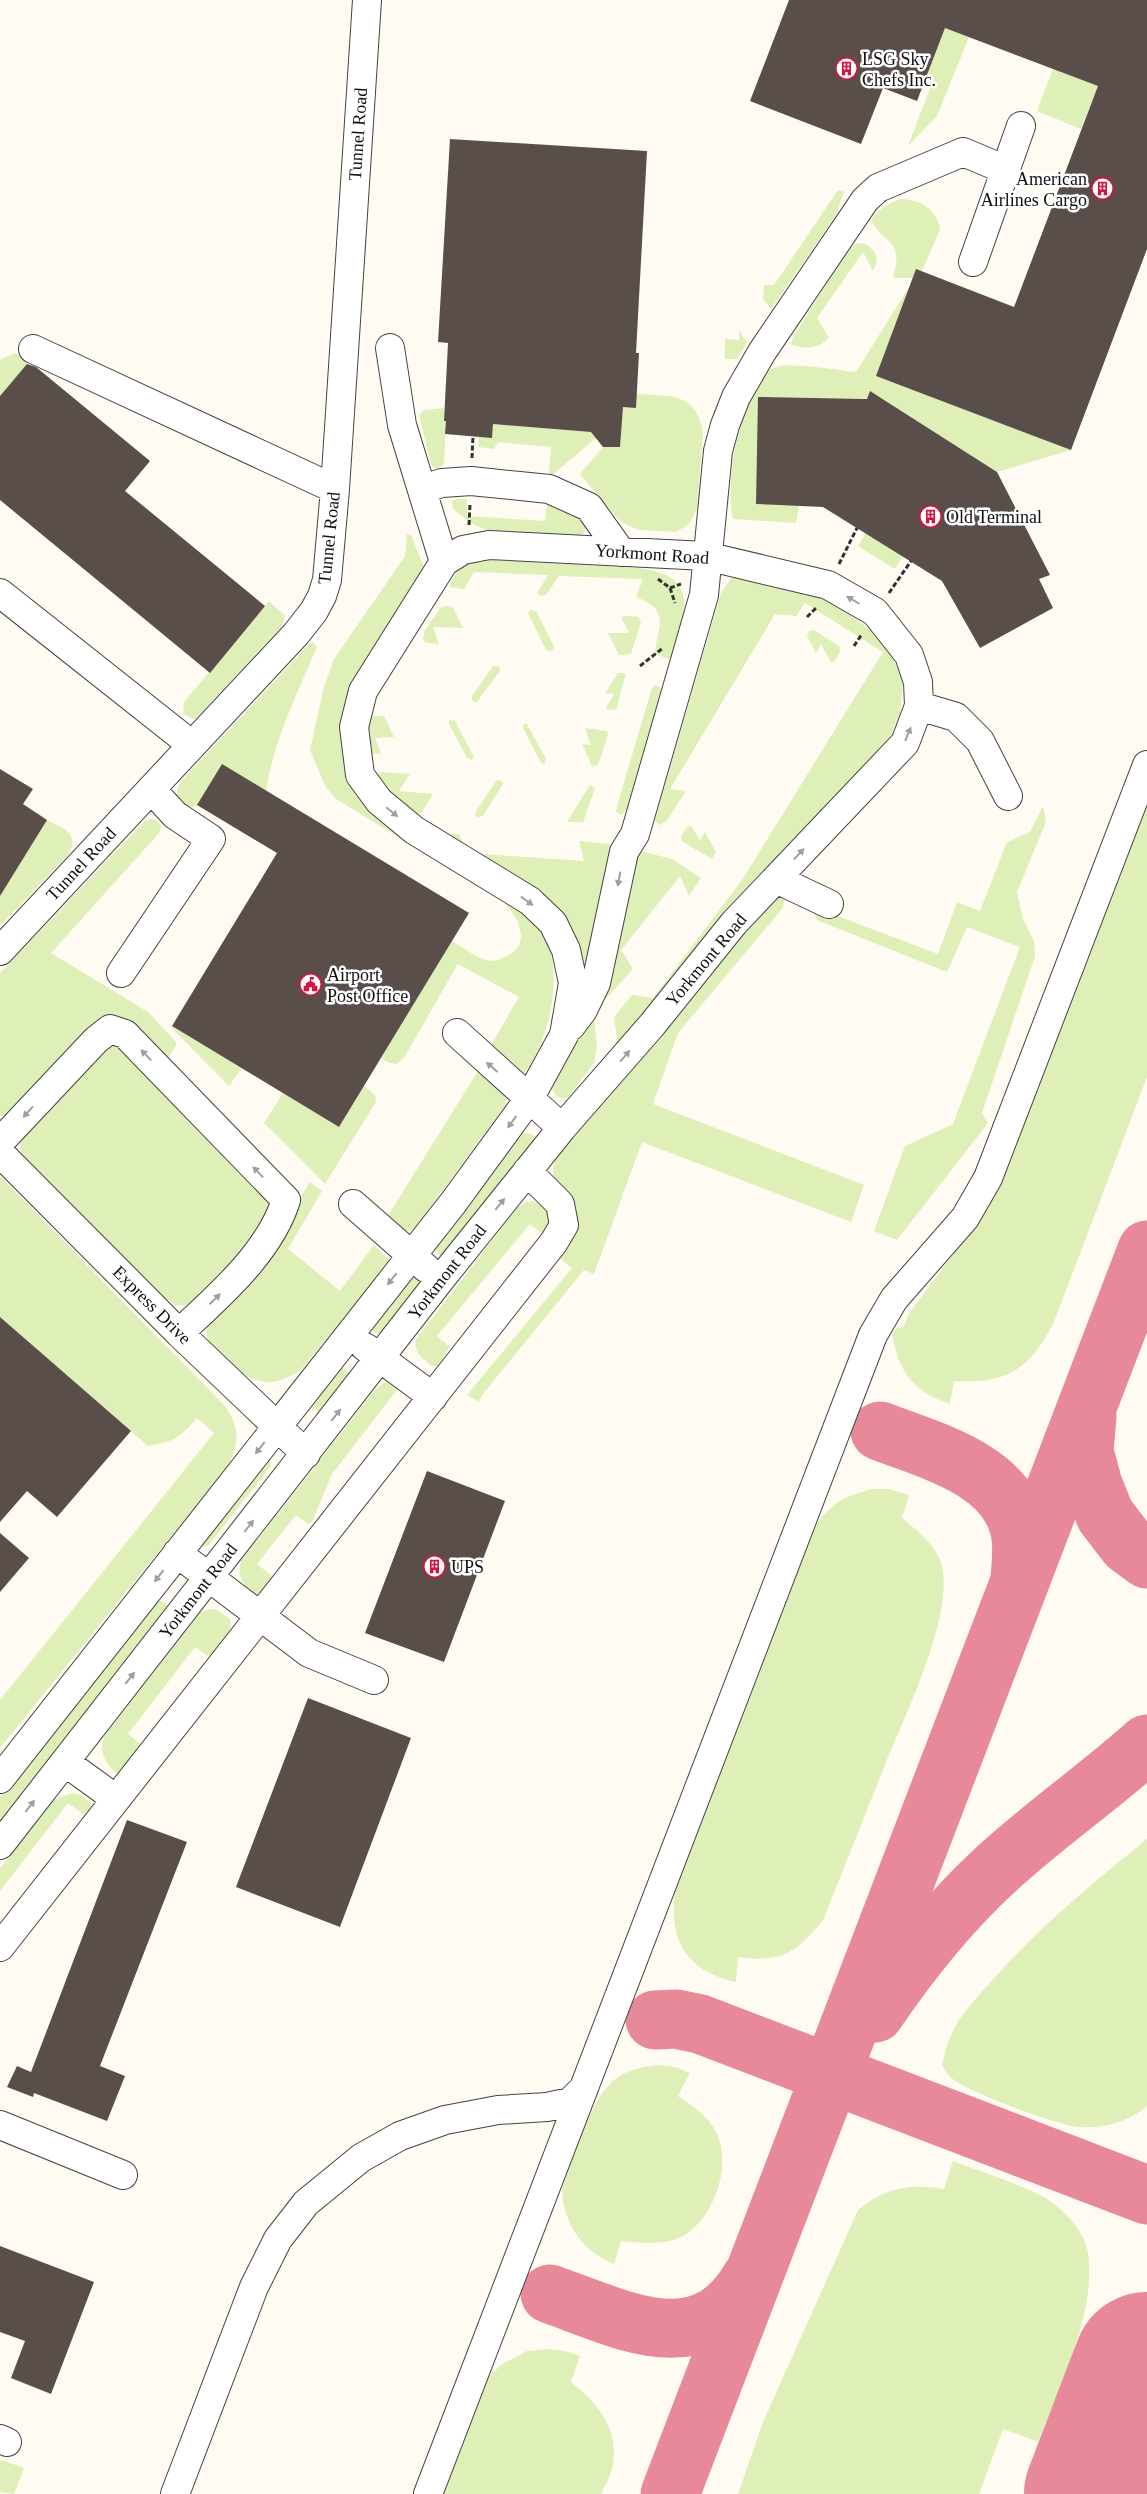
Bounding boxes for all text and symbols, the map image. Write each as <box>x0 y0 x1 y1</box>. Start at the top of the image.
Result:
place label: LSG Sky Chefs Inc. <box>862 49 936 90</box>
building icon: LSG Sky Chefs Inc. <box>834 57 858 81</box>
street label: Tunnel Road <box>345 87 371 181</box>
place label: American Airlines Cargo <box>981 169 1087 210</box>
building icon: American Airlines Cargo <box>1091 177 1115 201</box>
street label: Tunnel Road <box>314 491 344 585</box>
building icon: Old Terminal <box>918 505 942 529</box>
place label: Old Terminal <box>946 507 1042 527</box>
street label: Yorkmont Road <box>594 540 710 568</box>
one-way arrow <box>847 595 860 604</box>
one-way arrow <box>904 726 912 741</box>
one-way arrow <box>385 806 398 817</box>
street label: Tunnel Road <box>42 823 120 905</box>
one-way arrow <box>793 848 805 860</box>
one-way arrow <box>615 872 623 887</box>
one-way arrow <box>521 896 534 906</box>
street label: Yorkmont Road <box>661 910 751 1010</box>
place label: Airport Post Office <box>327 965 408 1006</box>
public building icon: Airport Post Office <box>299 973 323 997</box>
one-way arrow <box>140 1049 152 1061</box>
one-way arrow <box>619 1050 630 1063</box>
one-way arrow <box>486 1061 499 1072</box>
one-way arrow <box>22 1106 33 1119</box>
one-way arrow <box>507 1115 517 1129</box>
one-way arrow <box>252 1166 264 1178</box>
one-way arrow <box>495 1198 506 1211</box>
street label: Yorkmont Road <box>404 1221 490 1323</box>
street label: Express Drive <box>109 1262 195 1348</box>
one-way arrow <box>387 1272 398 1285</box>
one-way arrow <box>209 1293 221 1305</box>
one-way arrow <box>330 1409 341 1422</box>
one-way arrow <box>254 1442 265 1455</box>
one-way arrow <box>244 1520 254 1533</box>
street label: Yorkmont Road <box>155 1540 241 1642</box>
building icon: UPS <box>423 1555 447 1579</box>
place label: UPS <box>451 1557 484 1577</box>
one-way arrow <box>154 1569 165 1582</box>
one-way arrow <box>125 1672 136 1685</box>
one-way arrow <box>25 1799 35 1813</box>

